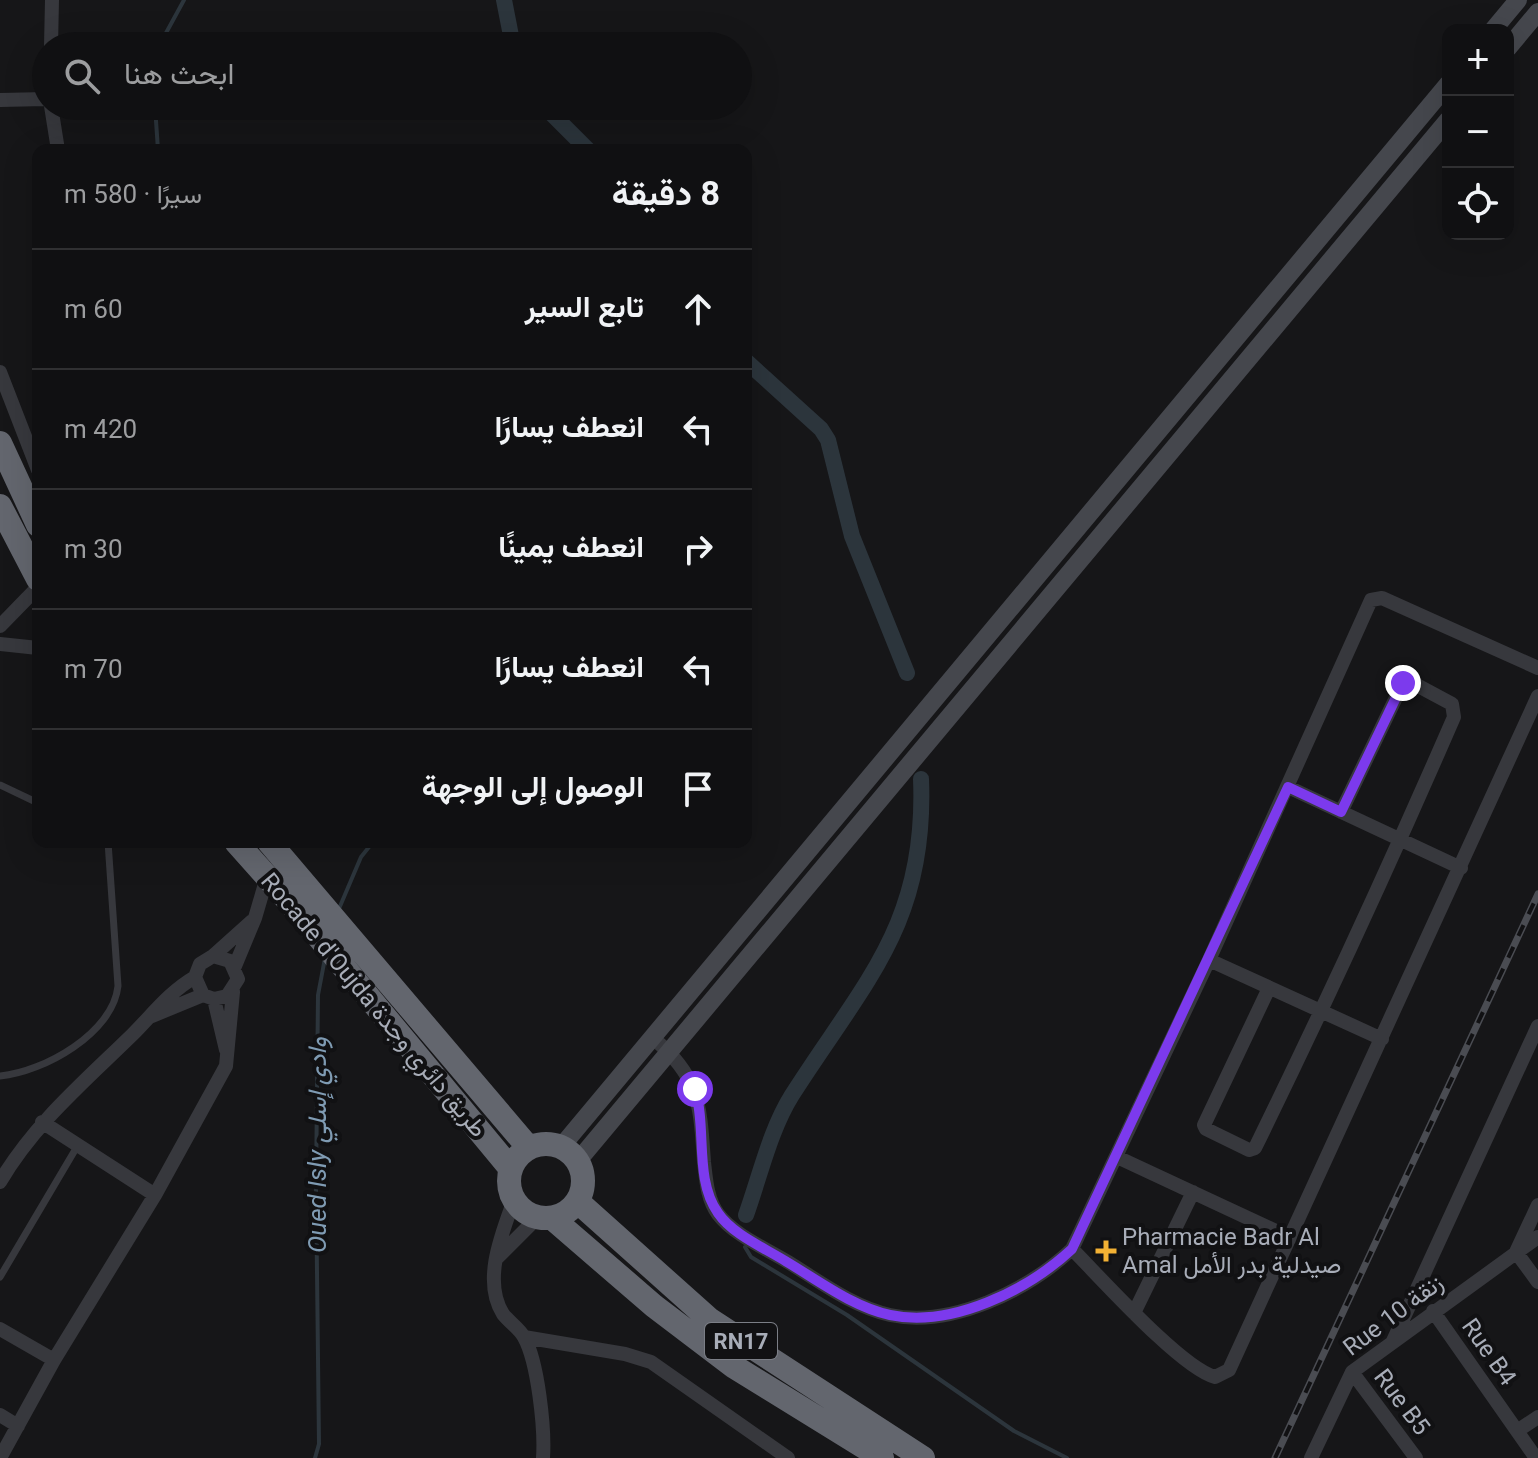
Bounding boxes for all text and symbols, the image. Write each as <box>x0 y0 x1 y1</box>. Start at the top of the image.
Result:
map controls <box>1442 24 1514 240</box>
button: + <box>1442 24 1514 96</box>
search box <box>32 32 752 120</box>
icon: search <box>60 54 104 98</box>
text: ابحث هنا <box>124 56 234 91</box>
button: − <box>1442 96 1514 168</box>
button: locate <box>1442 168 1514 240</box>
text: 8 دقيقة <box>612 173 720 213</box>
text: سيرًا · 580 m <box>64 179 202 209</box>
icon: ahead <box>676 287 720 331</box>
text: تابع السير <box>525 289 644 324</box>
text: 60 m <box>64 294 123 324</box>
icon: left <box>676 407 720 451</box>
text: انعطف يسارًا <box>495 409 644 444</box>
text: 420 m <box>64 414 137 444</box>
icon: right <box>676 527 720 571</box>
text: انعطف يمينًا <box>498 529 644 564</box>
text: 30 m <box>64 534 123 564</box>
icon: left <box>676 647 720 691</box>
text: انعطف يسارًا <box>495 649 644 684</box>
text: 70 m <box>64 654 123 684</box>
route end <box>1385 665 1421 701</box>
icon: arrive <box>676 767 720 811</box>
text: الوصول إلى الوجهة <box>422 769 644 804</box>
street label: Rocade d'Oujda طريق دائري وجدة <box>251 867 493 1146</box>
water label: Oued Isly وادي إسلي <box>302 1037 338 1253</box>
route start <box>677 1071 713 1107</box>
place label: Pharmacie Badr Al Amal صيدلية بدر الأمل <box>1122 1223 1341 1280</box>
marker: Pharmacie Badr Al Amal صيدلية بدر الأمل <box>1097 1242 1115 1260</box>
street label: Rue 10 زنقة <box>1338 1268 1449 1362</box>
street label: Rue B4 <box>1456 1313 1522 1391</box>
road number: RN17 <box>705 1323 777 1359</box>
street label: Rue B5 <box>1368 1364 1436 1440</box>

